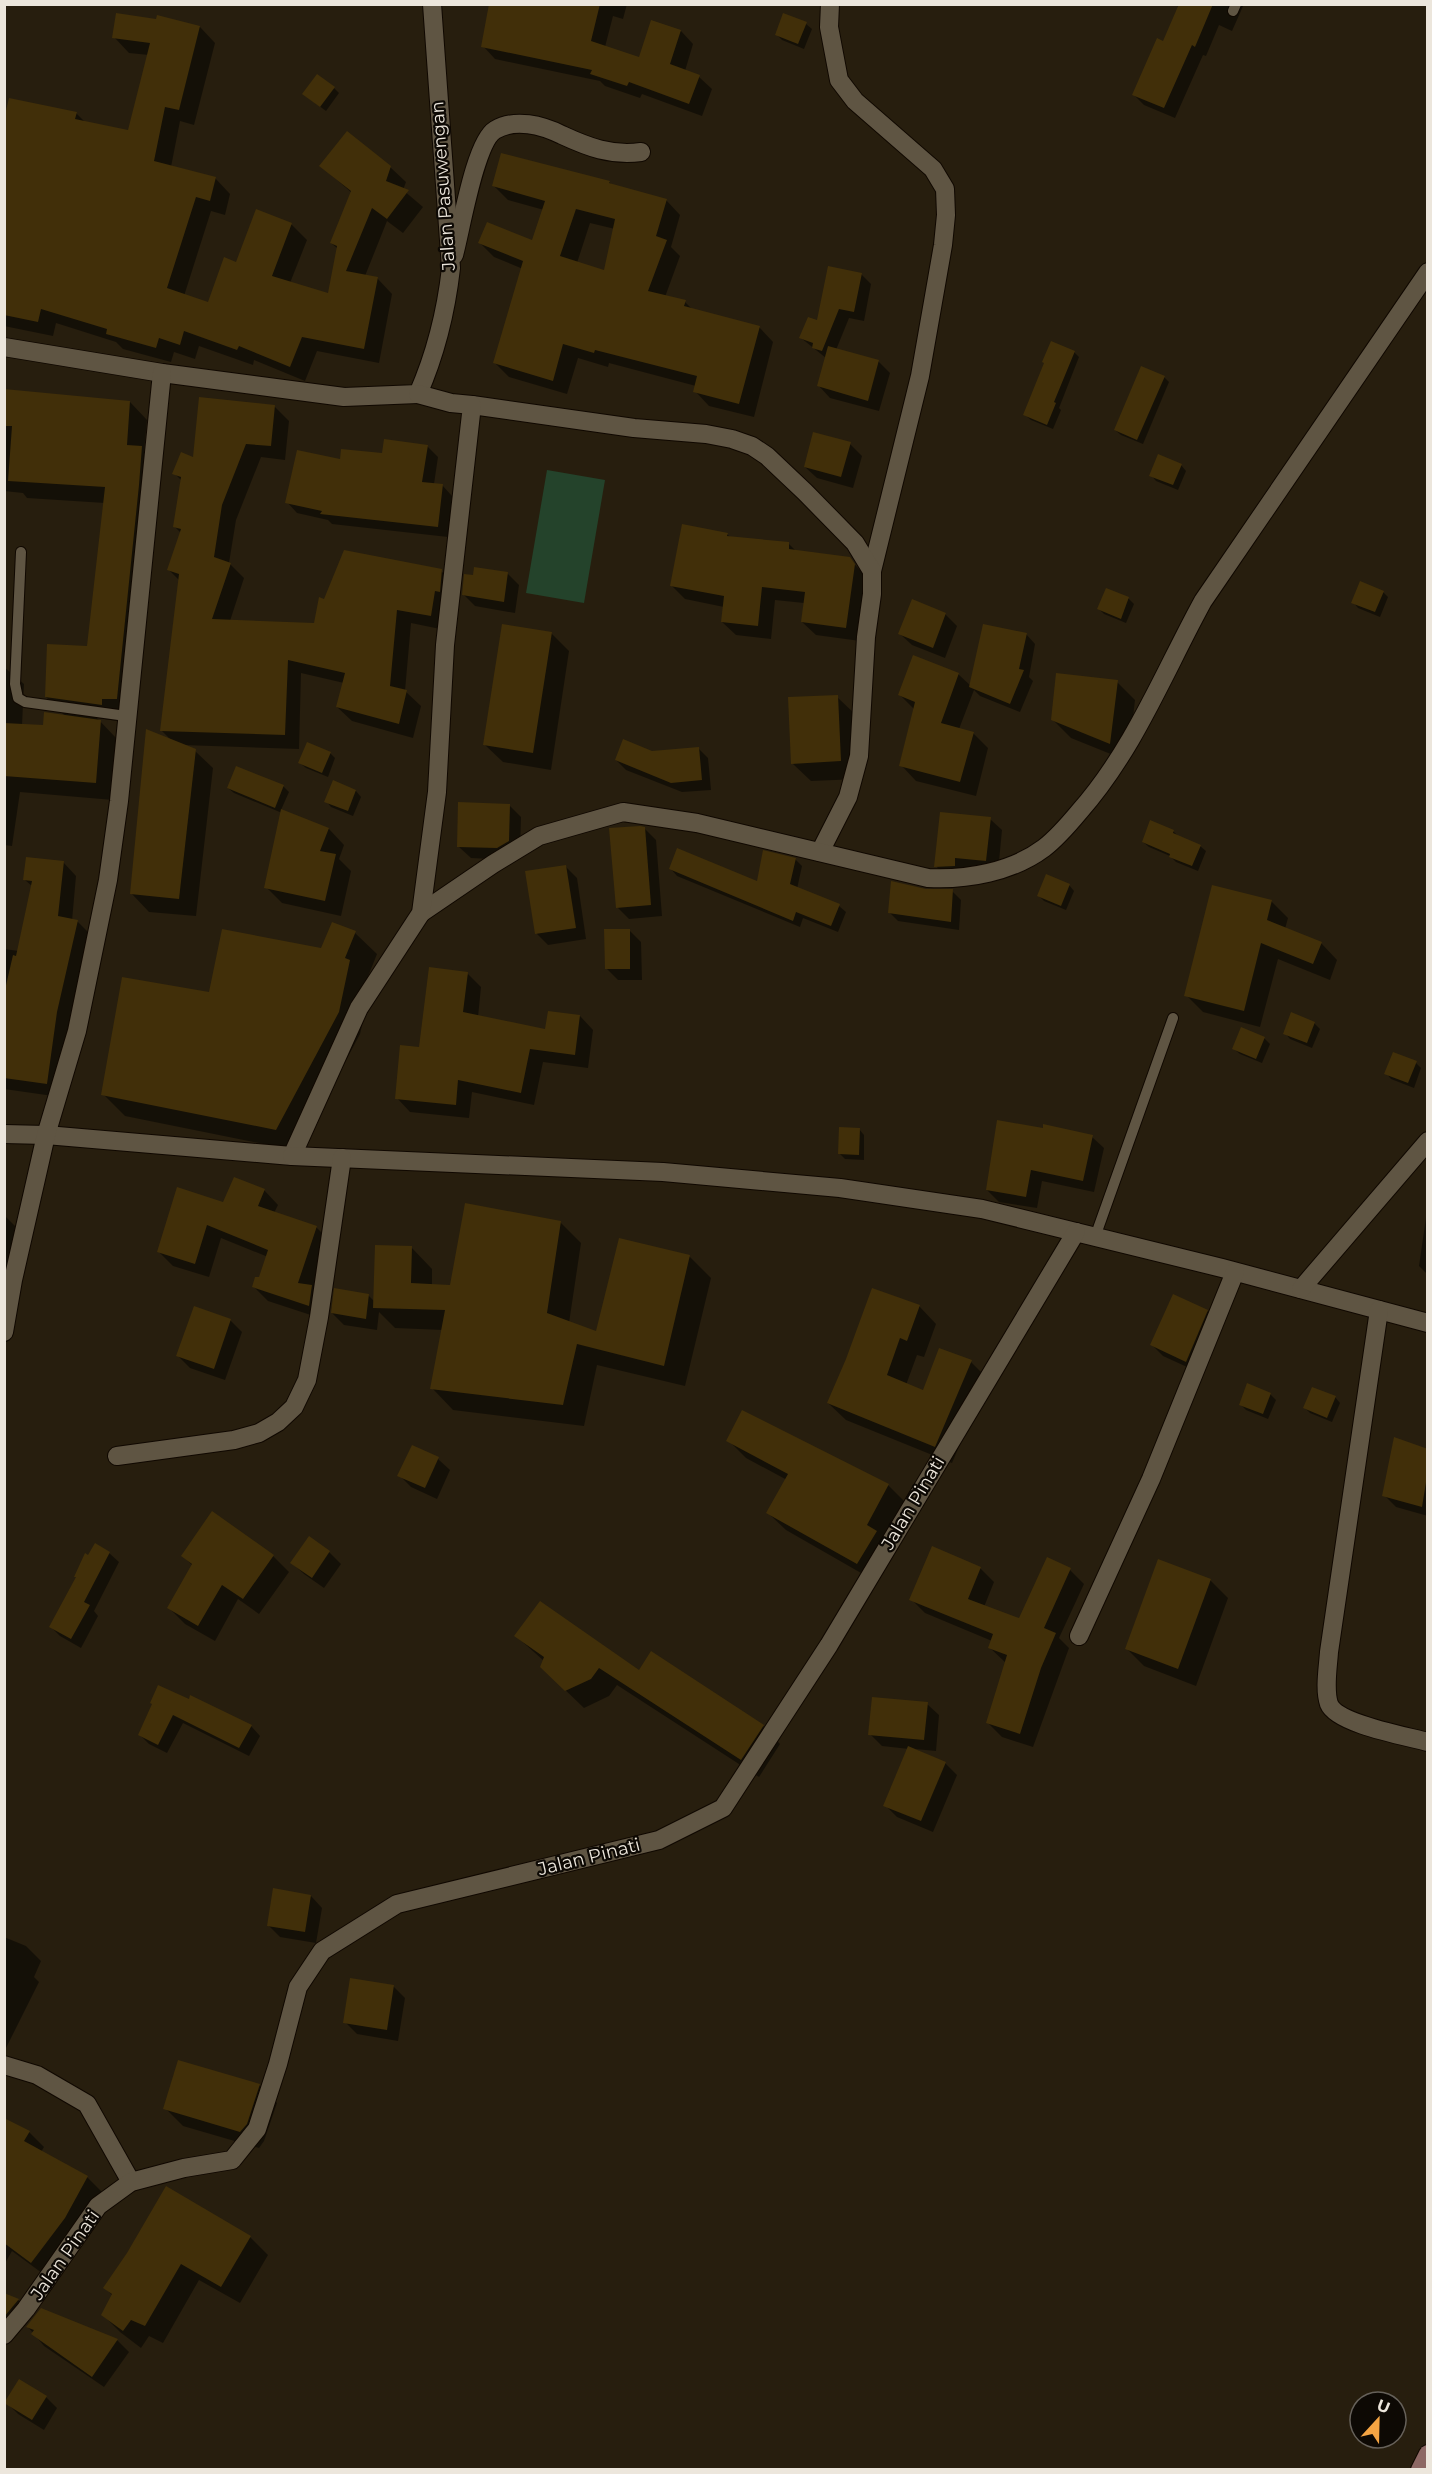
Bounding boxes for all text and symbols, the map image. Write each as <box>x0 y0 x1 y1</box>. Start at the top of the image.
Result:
street label: Jalan Pasuwengan <box>426 101 460 272</box>
street label: Jalan Pinati <box>876 1452 949 1554</box>
street label: Jalan Pinati <box>535 1834 642 1881</box>
street label: Jalan Pinati <box>25 2206 104 2305</box>
north arrow <box>1348 2390 1408 2450</box>
text: U <box>1374 2395 1393 2418</box>

